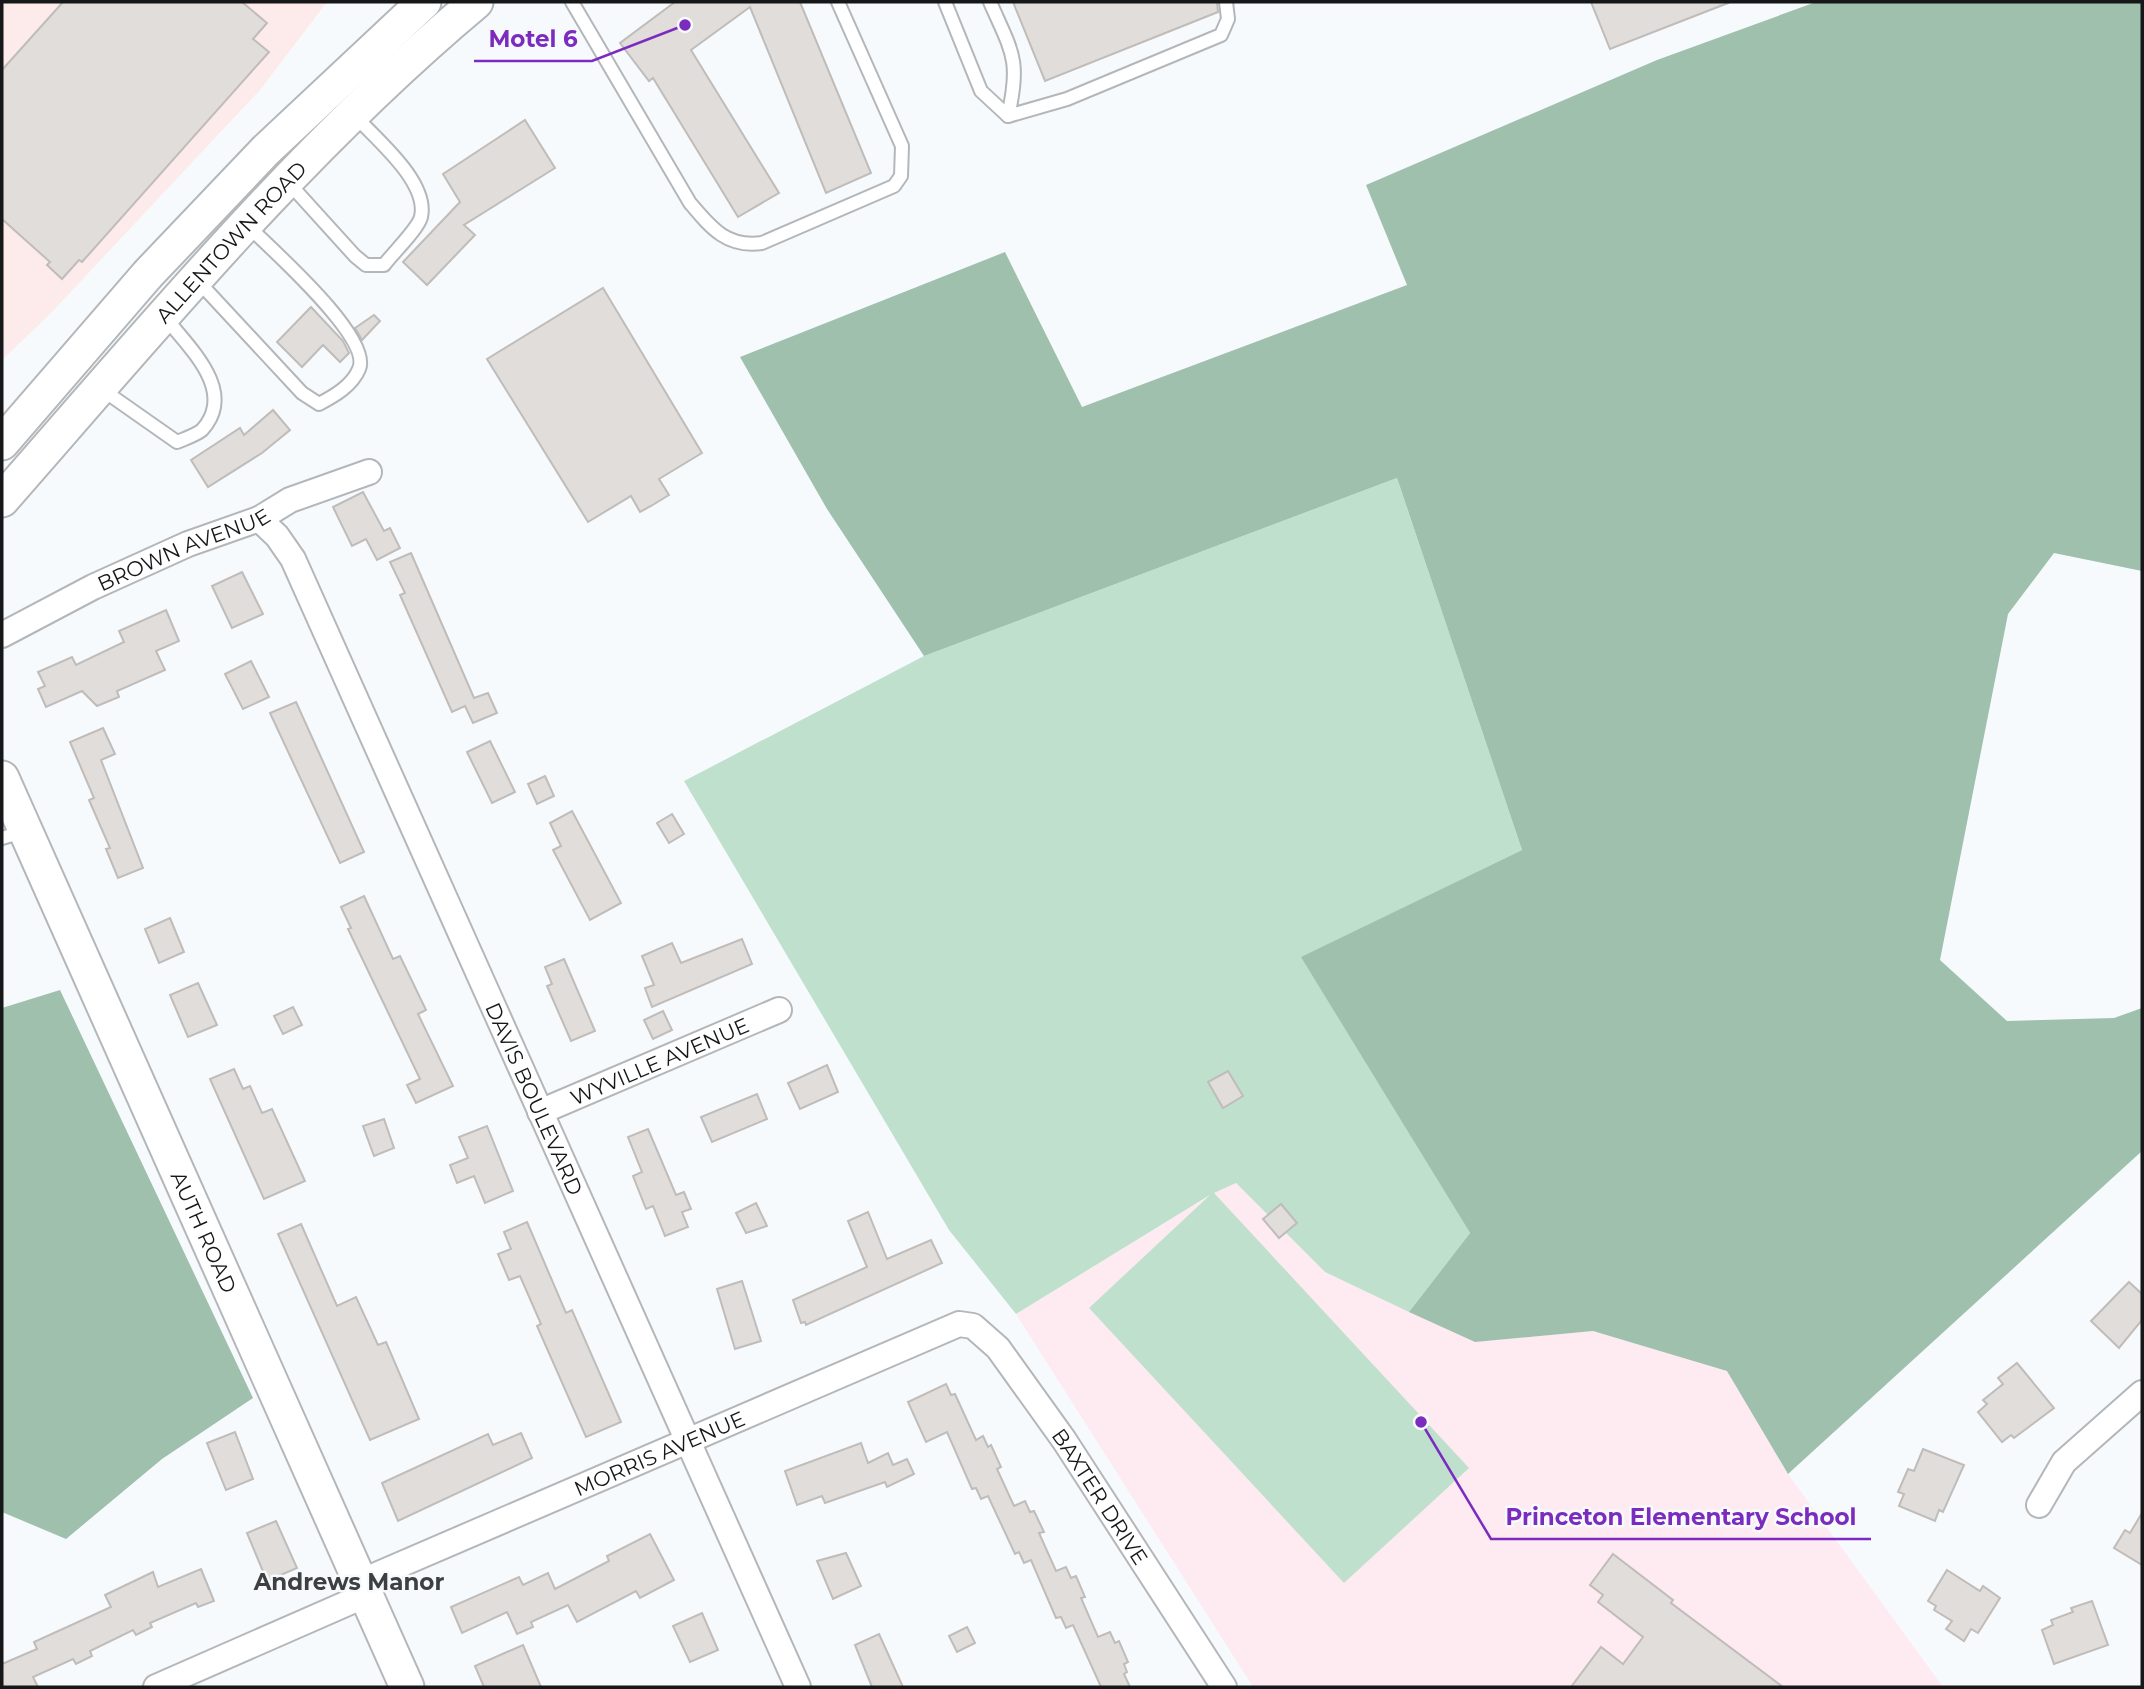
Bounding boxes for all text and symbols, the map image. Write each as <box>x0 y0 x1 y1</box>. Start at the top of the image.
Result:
callout: Motel 6 <box>474 17 592 61</box>
text: Motel 6 <box>488 25 578 53</box>
street label: ALLENTOWN ROAD <box>150 156 311 328</box>
street label: BROWN AVENUE <box>93 503 275 596</box>
street label: DAVIS BOULEVARD <box>481 998 589 1199</box>
street label: WYVILLE AVENUE <box>567 1012 753 1110</box>
street label: AUTH ROAD <box>166 1167 242 1297</box>
street label: MORRIS AVENUE <box>570 1405 749 1501</box>
street label: BAXTER DRIVE <box>1047 1423 1154 1569</box>
callout: Princeton Elementary School <box>1491 1495 1871 1539</box>
text: Princeton Elementary School <box>1505 1503 1857 1531</box>
district label: Andrews Manor <box>253 1568 444 1596</box>

